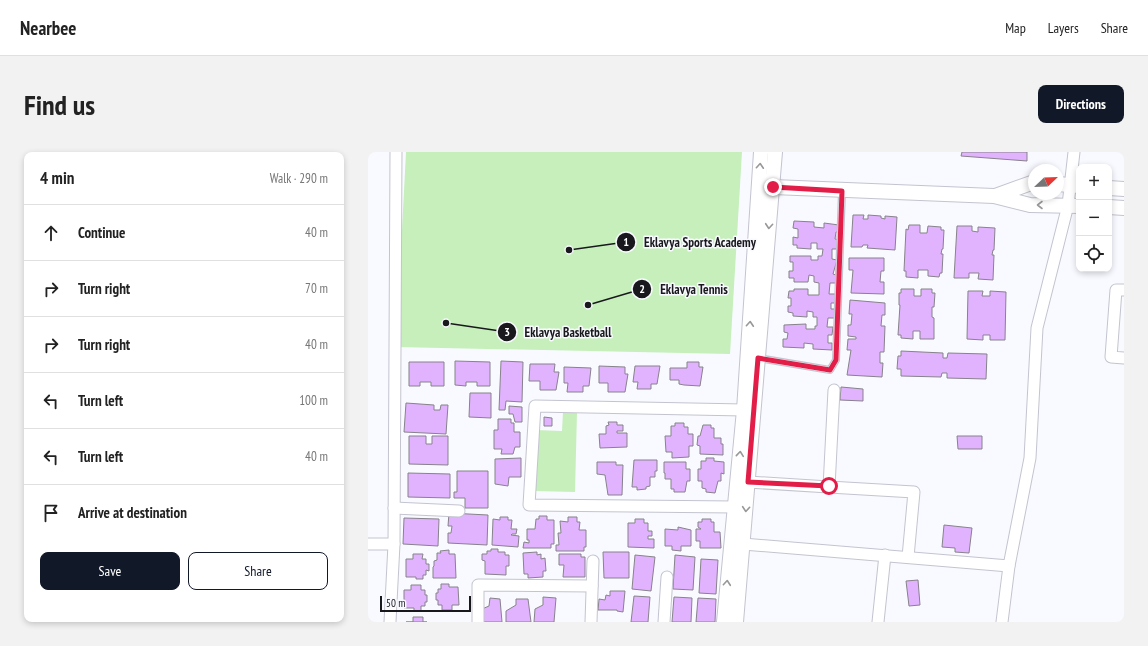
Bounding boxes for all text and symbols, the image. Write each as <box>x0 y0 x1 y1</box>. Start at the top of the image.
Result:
text: Nearbee <box>20 16 77 40</box>
text: Map <box>1005 19 1026 37</box>
text: Layers <box>1048 19 1079 37</box>
text: Share <box>1101 19 1128 37</box>
button: Directions <box>1038 85 1124 123</box>
text: Find us <box>24 86 95 123</box>
one-way arrow <box>755 163 764 170</box>
north arrow <box>1028 164 1064 200</box>
map controls <box>1076 164 1112 272</box>
button: + <box>1076 164 1112 200</box>
text: 4 min <box>40 167 74 189</box>
text: Walk · 290 m <box>270 170 328 187</box>
route end <box>764 178 782 196</box>
button: − <box>1076 200 1112 236</box>
one-way arrow <box>1037 201 1043 209</box>
icon: ahead <box>40 222 62 244</box>
text: Continue <box>78 223 125 242</box>
one-way arrow <box>765 223 774 229</box>
text: 40 m <box>305 224 328 241</box>
callout: Eklavya Sports Academy <box>616 230 764 255</box>
text: 1 <box>623 234 629 249</box>
text: Eklavya Sports Academy <box>644 234 757 251</box>
button: locate <box>1076 236 1112 272</box>
callout: Eklavya Tennis <box>632 277 736 302</box>
icon: right <box>40 278 62 300</box>
text: Turn right <box>78 279 130 298</box>
text: 70 m <box>305 280 328 297</box>
text: 2 <box>639 281 645 296</box>
text: Eklavya Tennis <box>660 281 728 298</box>
callout: Eklavya Basketball <box>497 320 620 345</box>
one-way arrow <box>745 321 754 327</box>
text: 3 <box>504 324 510 339</box>
text: Eklavya Basketball <box>525 324 612 341</box>
icon: right <box>40 334 62 356</box>
text: Turn right <box>78 335 130 354</box>
text: 40 m <box>305 336 328 353</box>
icon: left <box>40 390 62 412</box>
text: Turn left <box>78 391 123 410</box>
text: 100 m <box>299 392 328 409</box>
icon: left <box>40 446 62 468</box>
text: Turn left <box>78 447 123 466</box>
text: 40 m <box>305 448 328 465</box>
one-way arrow <box>735 451 744 457</box>
route start <box>820 477 838 495</box>
icon: arrive <box>40 502 62 524</box>
text: Arrive at destination <box>78 503 187 522</box>
one-way arrow <box>741 506 750 512</box>
button: Save <box>40 552 180 590</box>
button: Share <box>188 552 328 590</box>
one-way arrow <box>722 580 731 586</box>
scale bar <box>380 594 471 613</box>
text: 50 m <box>386 596 405 610</box>

